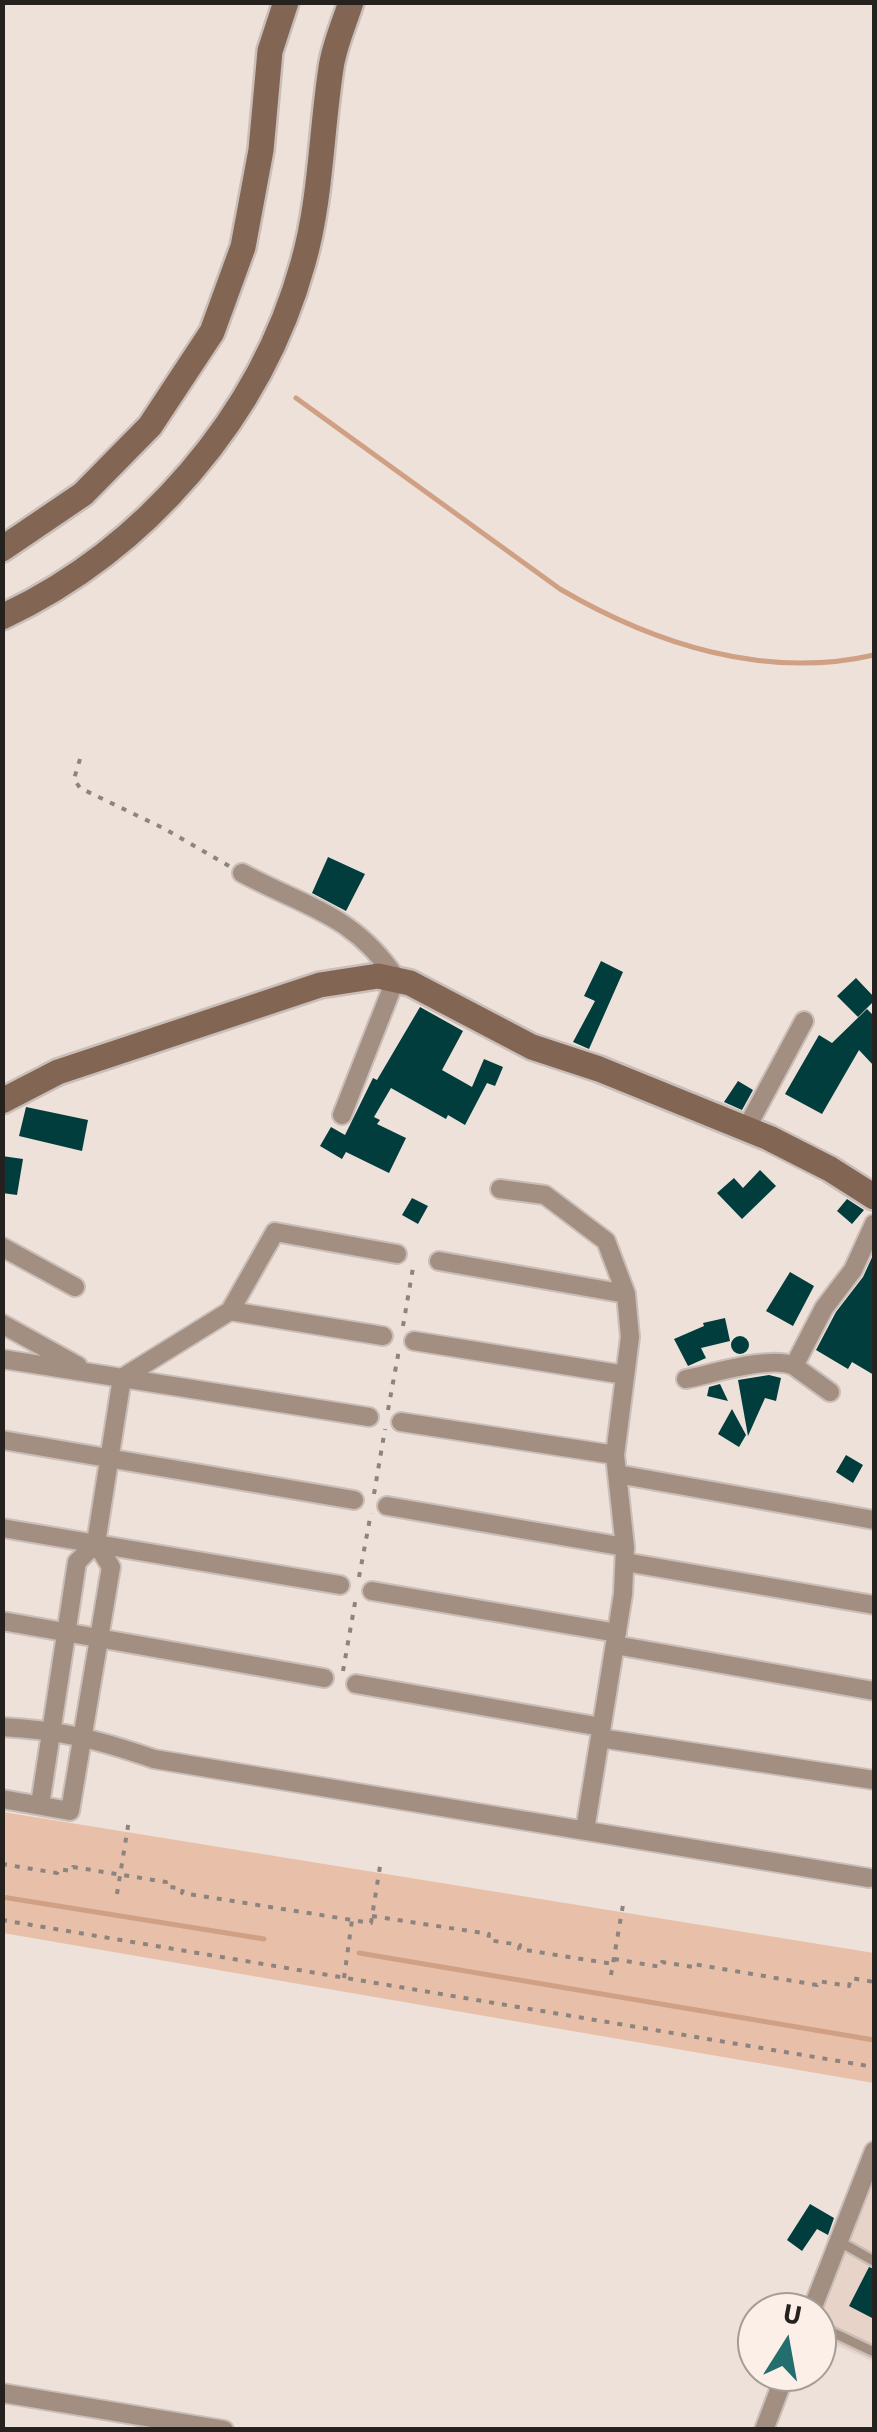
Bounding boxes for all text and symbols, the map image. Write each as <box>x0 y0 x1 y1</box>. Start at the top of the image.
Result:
north arrow <box>737 2292 837 2392</box>
text: U <box>779 2293 805 2336</box>

